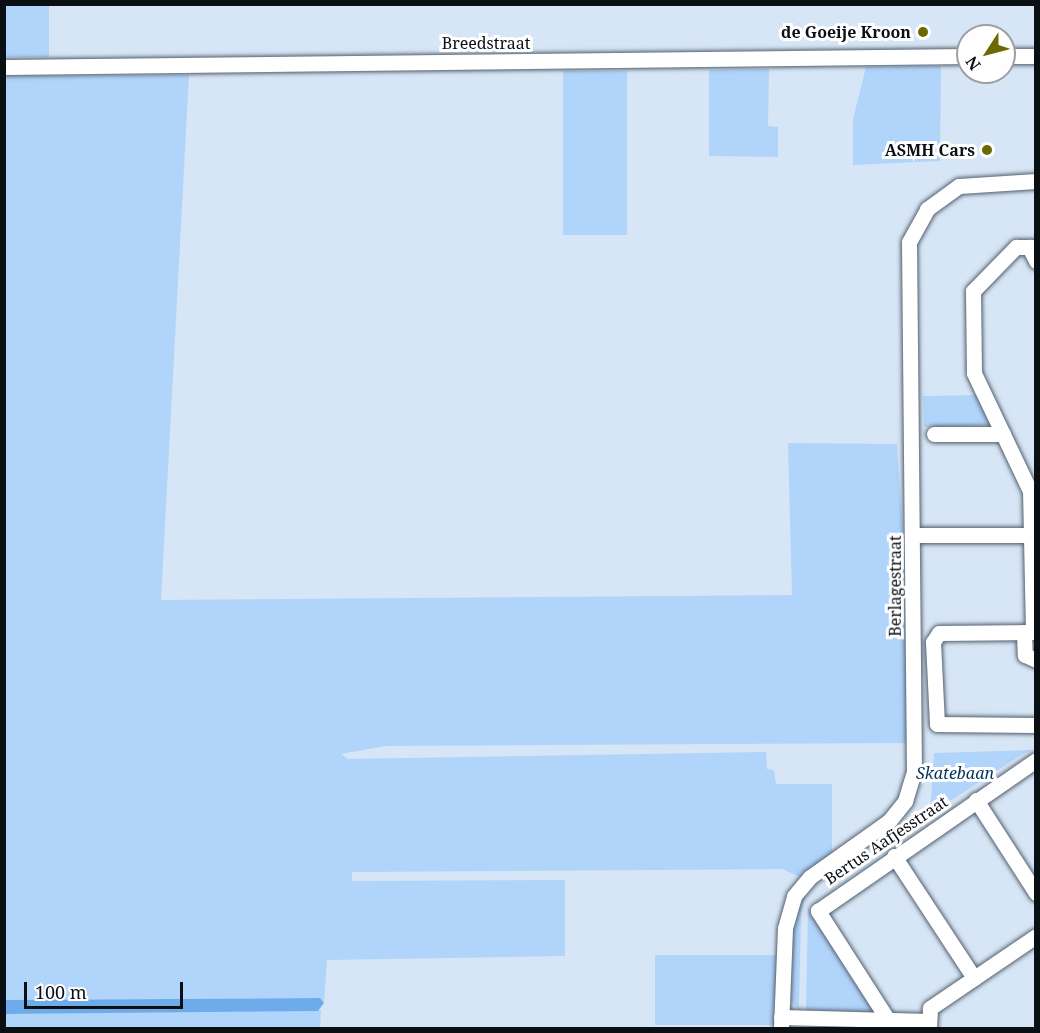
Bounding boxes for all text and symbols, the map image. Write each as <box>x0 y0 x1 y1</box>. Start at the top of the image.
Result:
place label: de Goeije Kroon <box>781 22 911 42</box>
north arrow <box>956 24 1016 84</box>
marker: de Goeije Kroon <box>916 25 930 39</box>
street label: Breedstraat <box>442 33 530 53</box>
text: N <box>960 52 986 75</box>
place label: ASMH Cars <box>885 140 975 160</box>
marker: ASMH Cars <box>980 143 994 157</box>
street label: Berlagestraat <box>885 535 905 637</box>
park label: Skatebaan <box>916 763 994 783</box>
street label: Bertus Aafjesstraat <box>821 792 951 888</box>
scale bar <box>27 970 186 1008</box>
text: 100 m <box>35 980 87 1004</box>

